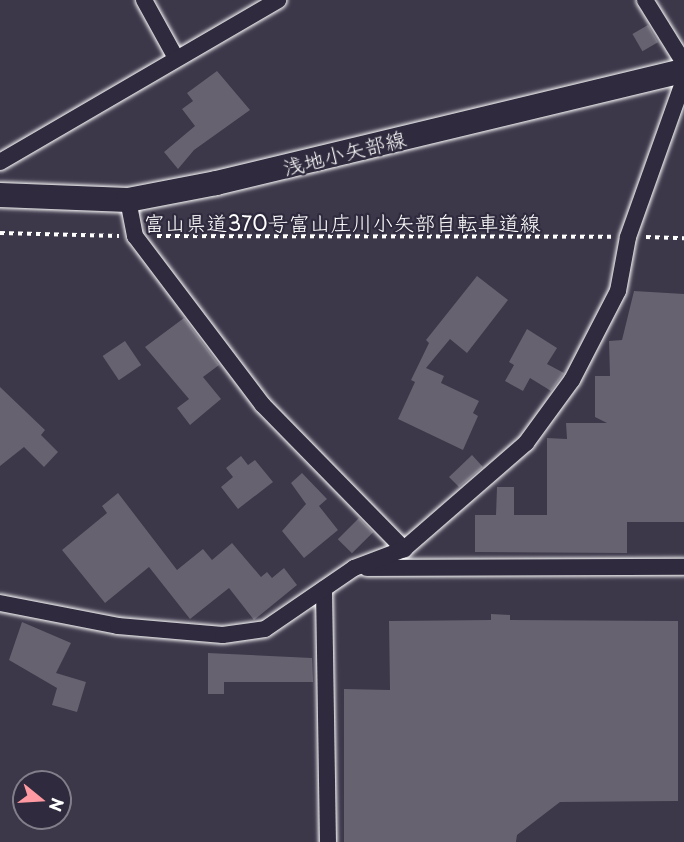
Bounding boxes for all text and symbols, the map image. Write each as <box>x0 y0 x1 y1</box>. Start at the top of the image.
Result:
street label: 浅地小矢部線 <box>280 125 408 179</box>
street label: 富山県道370号富山庄川小矢部自転車道線 <box>143 209 541 235</box>
north arrow <box>12 770 72 830</box>
text: N <box>44 795 71 815</box>

